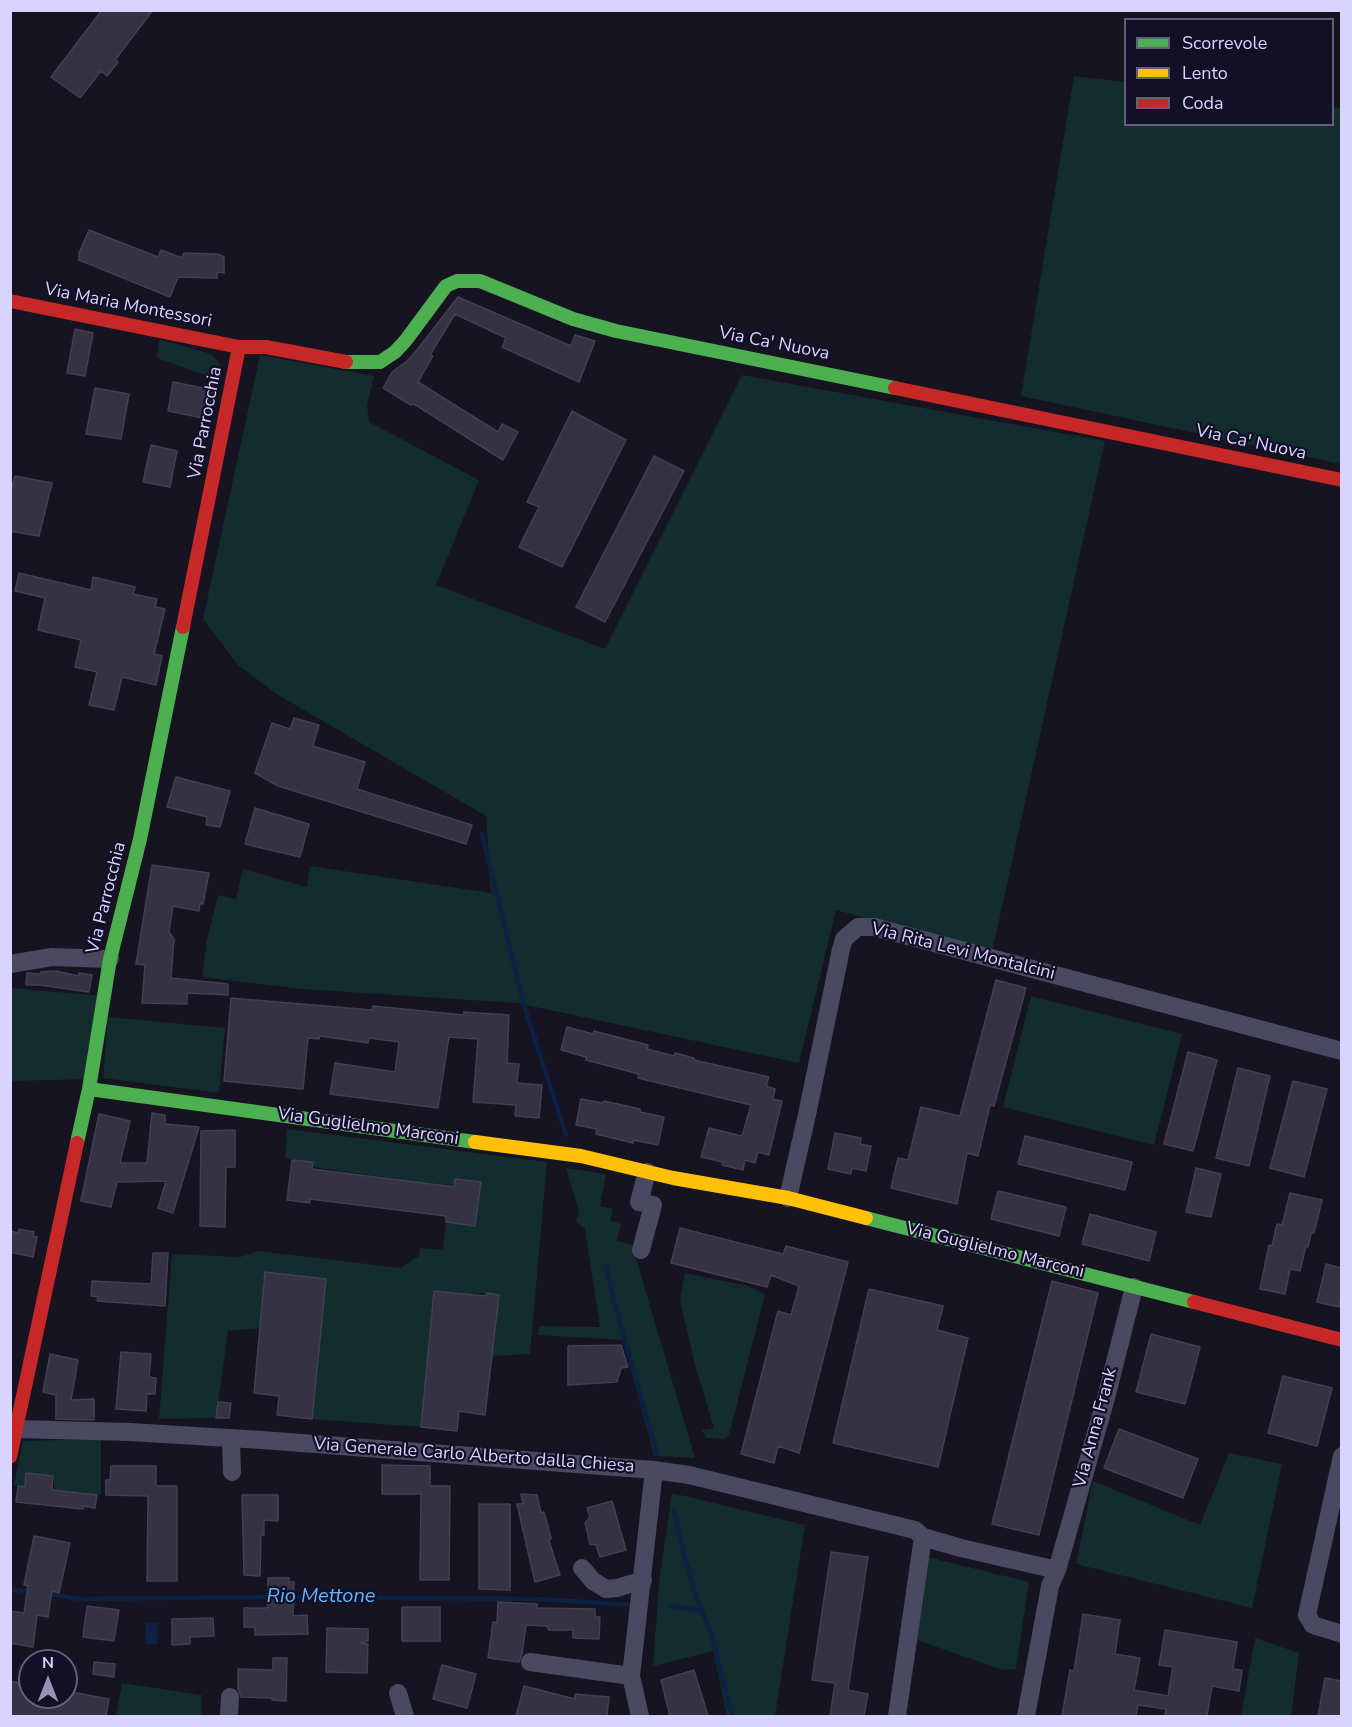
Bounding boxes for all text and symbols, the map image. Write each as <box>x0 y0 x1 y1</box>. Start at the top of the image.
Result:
legend <box>1124 18 1334 126</box>
text: Scorrevole <box>1182 31 1267 55</box>
text: Lento <box>1182 61 1228 85</box>
text: Coda <box>1182 91 1224 115</box>
street label: Via Maria Montessori <box>43 279 213 333</box>
street label: Via Ca' Nuova <box>717 323 831 365</box>
street label: Via Parrocchia <box>184 365 228 481</box>
street label: Via Ca' Nuova <box>1194 421 1308 465</box>
street label: Via Parrocchia <box>83 840 131 956</box>
street label: Via Rita Levi Montalcini <box>869 919 1057 985</box>
street label: Via Guglielmo Marconi <box>276 1104 460 1150</box>
street label: Via Guglielmo Marconi <box>904 1218 1086 1284</box>
street label: Via Anna Frank <box>1070 1366 1122 1490</box>
street label: Via Generale Carlo Alberto dalla Chiesa <box>313 1434 635 1478</box>
water label: Rio Mettone <box>267 1585 375 1609</box>
north arrow <box>18 1649 78 1709</box>
text: N <box>42 1652 54 1674</box>

